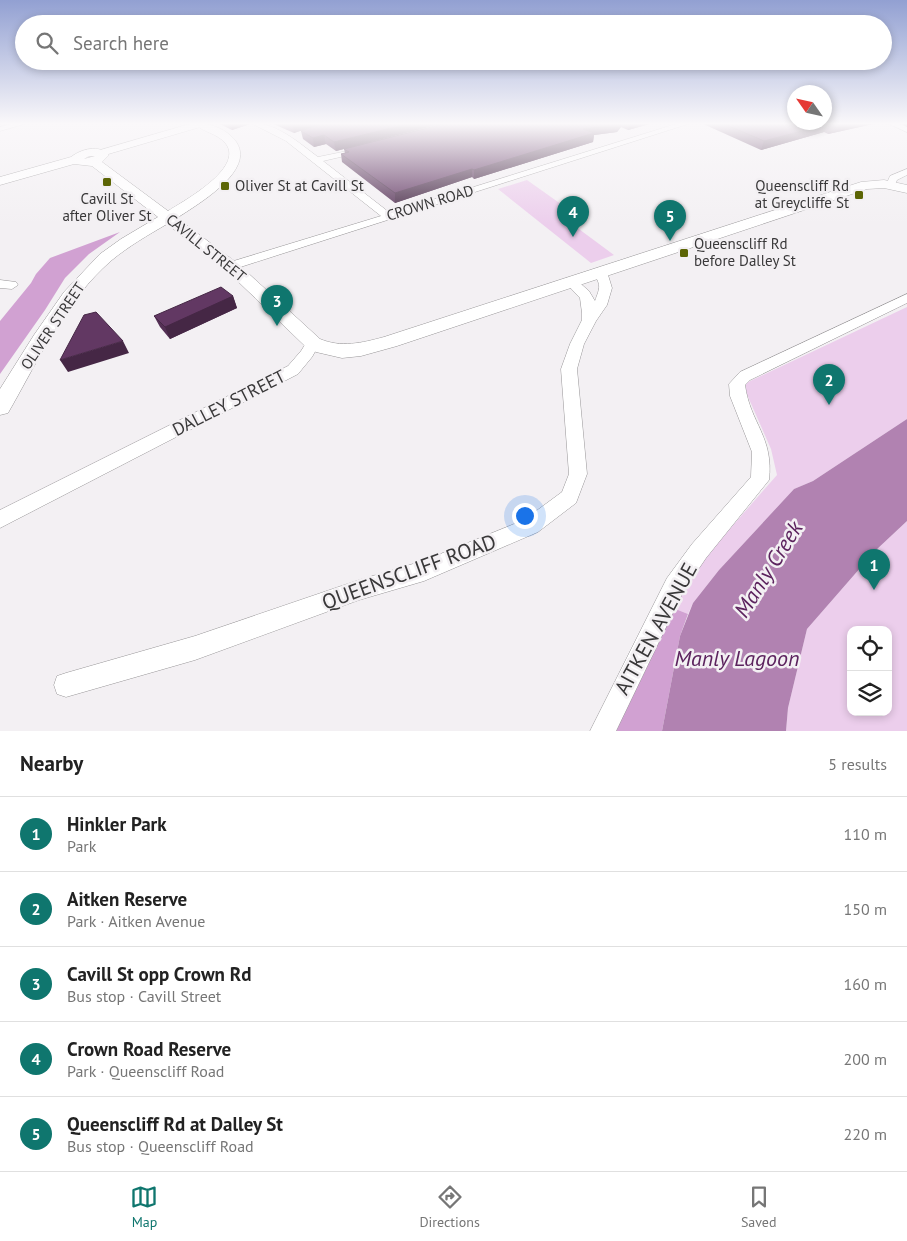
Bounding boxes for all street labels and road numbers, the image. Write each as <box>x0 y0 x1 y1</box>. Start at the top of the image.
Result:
street label: CROWN ROAD <box>384 180 476 225</box>
street label: CAVILL STREET <box>162 210 251 286</box>
street label: OLIVER STREET <box>16 278 89 373</box>
street label: DALLEY STREET <box>168 364 289 441</box>
street label: QUEENSCLIFF ROAD <box>318 527 500 616</box>
street label: AITKEN AVENUE <box>608 558 703 699</box>

